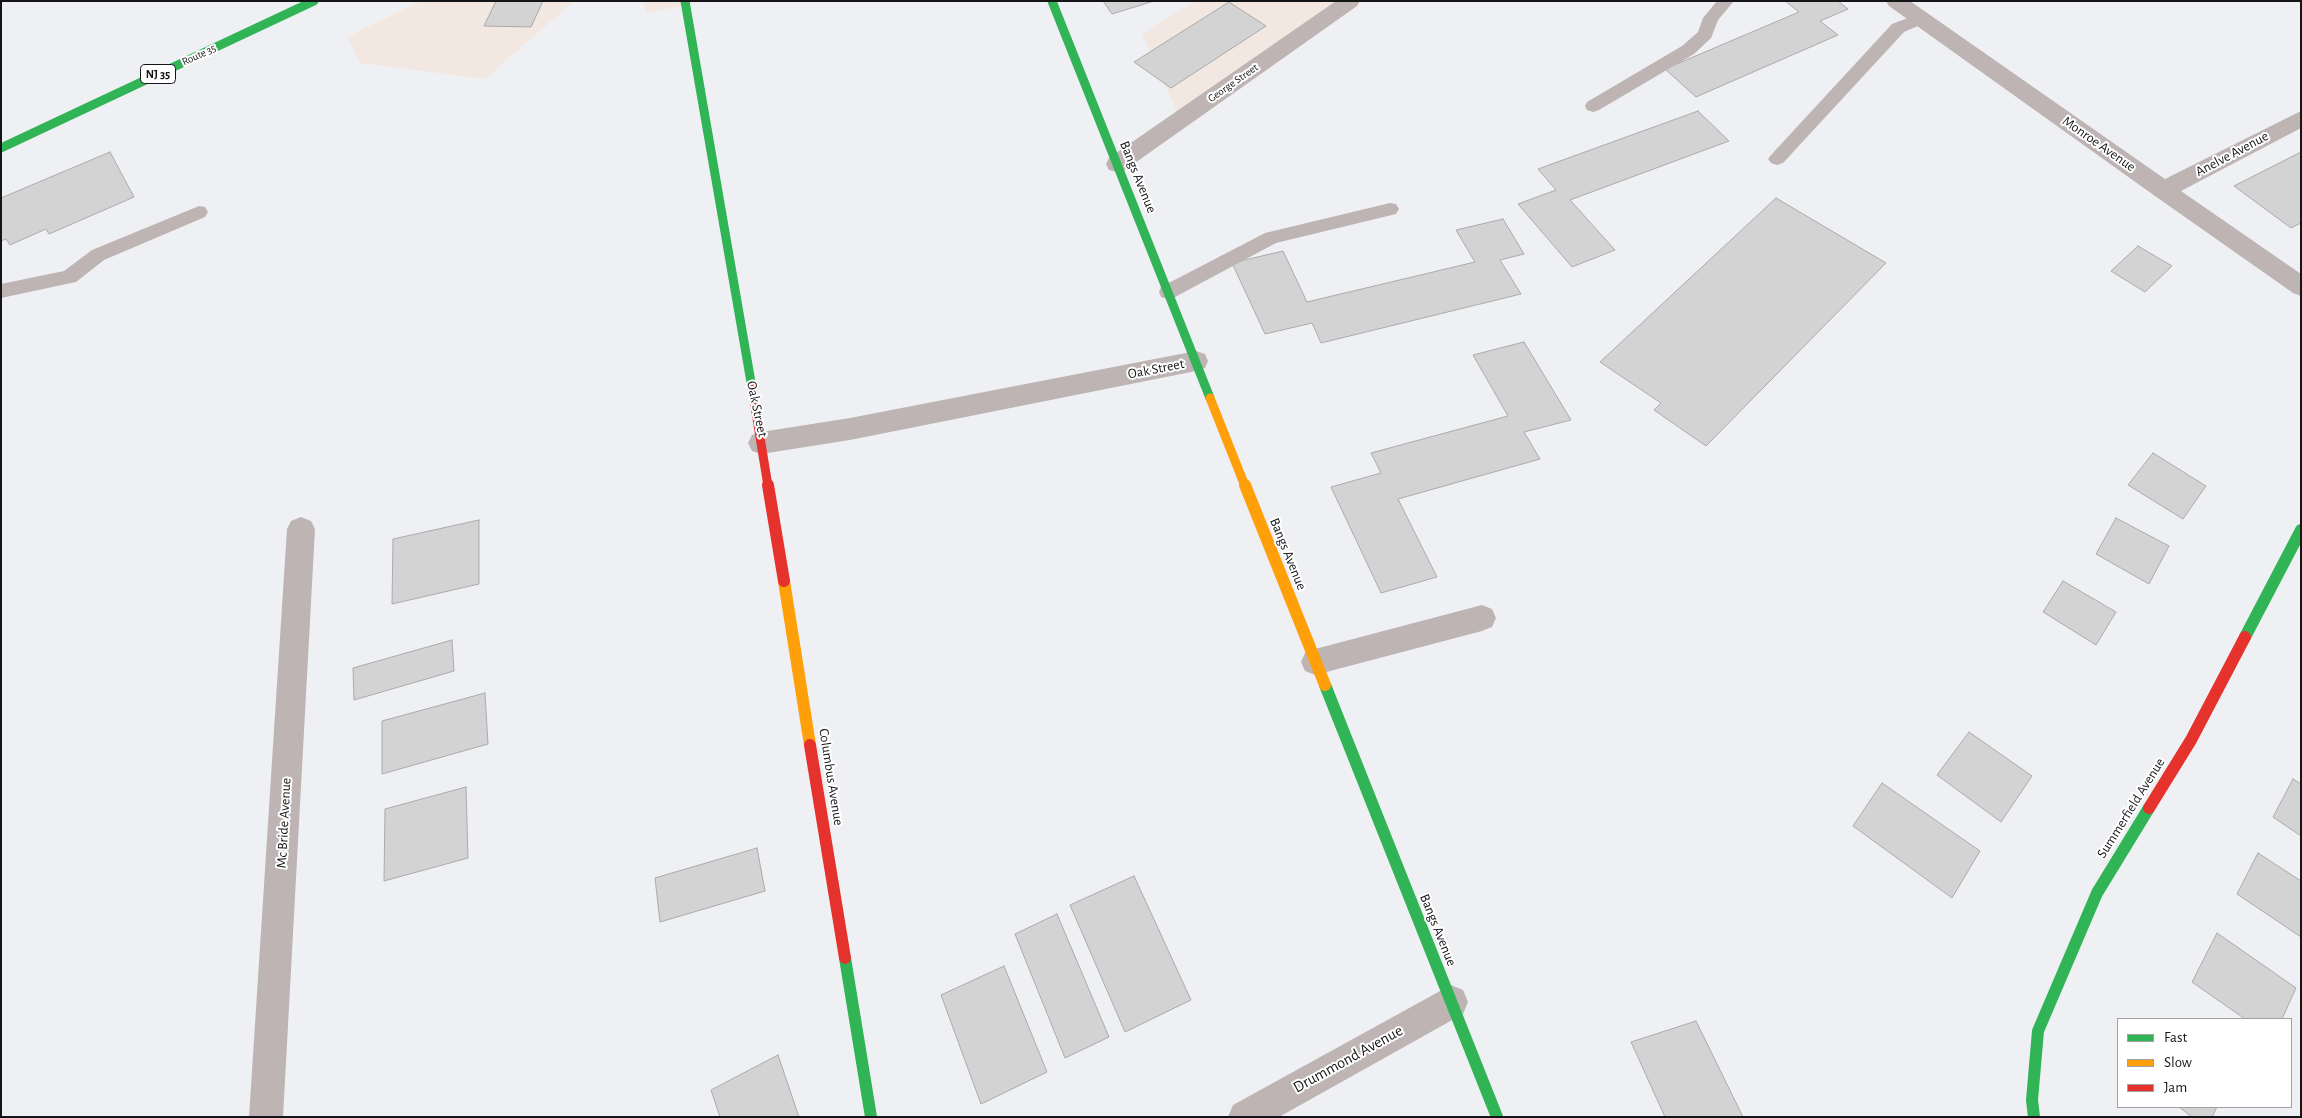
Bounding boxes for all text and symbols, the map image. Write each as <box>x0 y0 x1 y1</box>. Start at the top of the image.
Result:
street label: Route 35 <box>180 41 218 69</box>
street label: George Street <box>1205 61 1261 105</box>
road number: NJ 35 <box>140 64 176 84</box>
street label: Monroe Avenue <box>2059 113 2139 175</box>
street label: Anelve Avenue <box>2193 128 2271 180</box>
street label: Bangs Avenue <box>1116 139 1160 215</box>
street label: Oak Street <box>1126 355 1186 383</box>
street label: Oak Street <box>743 379 771 439</box>
street label: Bangs Avenue <box>1266 516 1310 592</box>
street label: Columbus Avenue <box>815 727 847 827</box>
street label: Summerfield Avenue <box>2093 755 2169 861</box>
street label: Mc Bride Avenue <box>273 777 295 869</box>
street label: Bangs Avenue <box>1416 892 1460 968</box>
legend <box>2117 1018 2292 1108</box>
street label: Drummond Avenue <box>1290 1021 1406 1097</box>
text: Fast <box>2164 1030 2187 1045</box>
text: Slow <box>2164 1055 2192 1070</box>
text: Jam <box>2164 1080 2187 1095</box>

